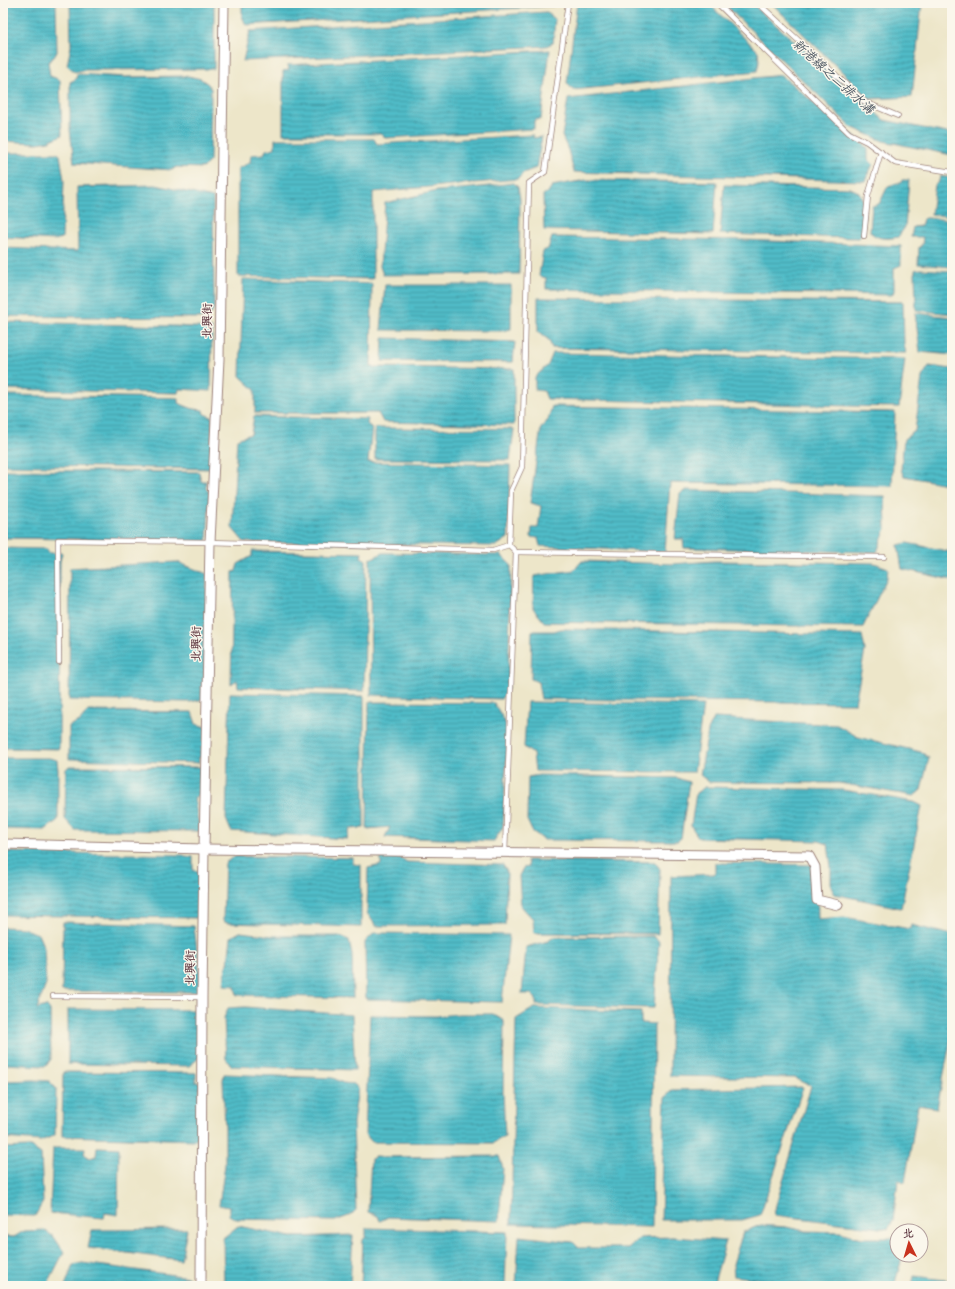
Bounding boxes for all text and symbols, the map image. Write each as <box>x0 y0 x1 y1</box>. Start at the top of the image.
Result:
water label: 新港線之二排水溝 <box>789 35 879 119</box>
street label: 北興街 <box>199 303 216 339</box>
street label: 北興街 <box>188 626 205 662</box>
street label: 北興街 <box>182 950 199 986</box>
north arrow <box>889 1223 929 1263</box>
text: 北 <box>902 1226 914 1241</box>

